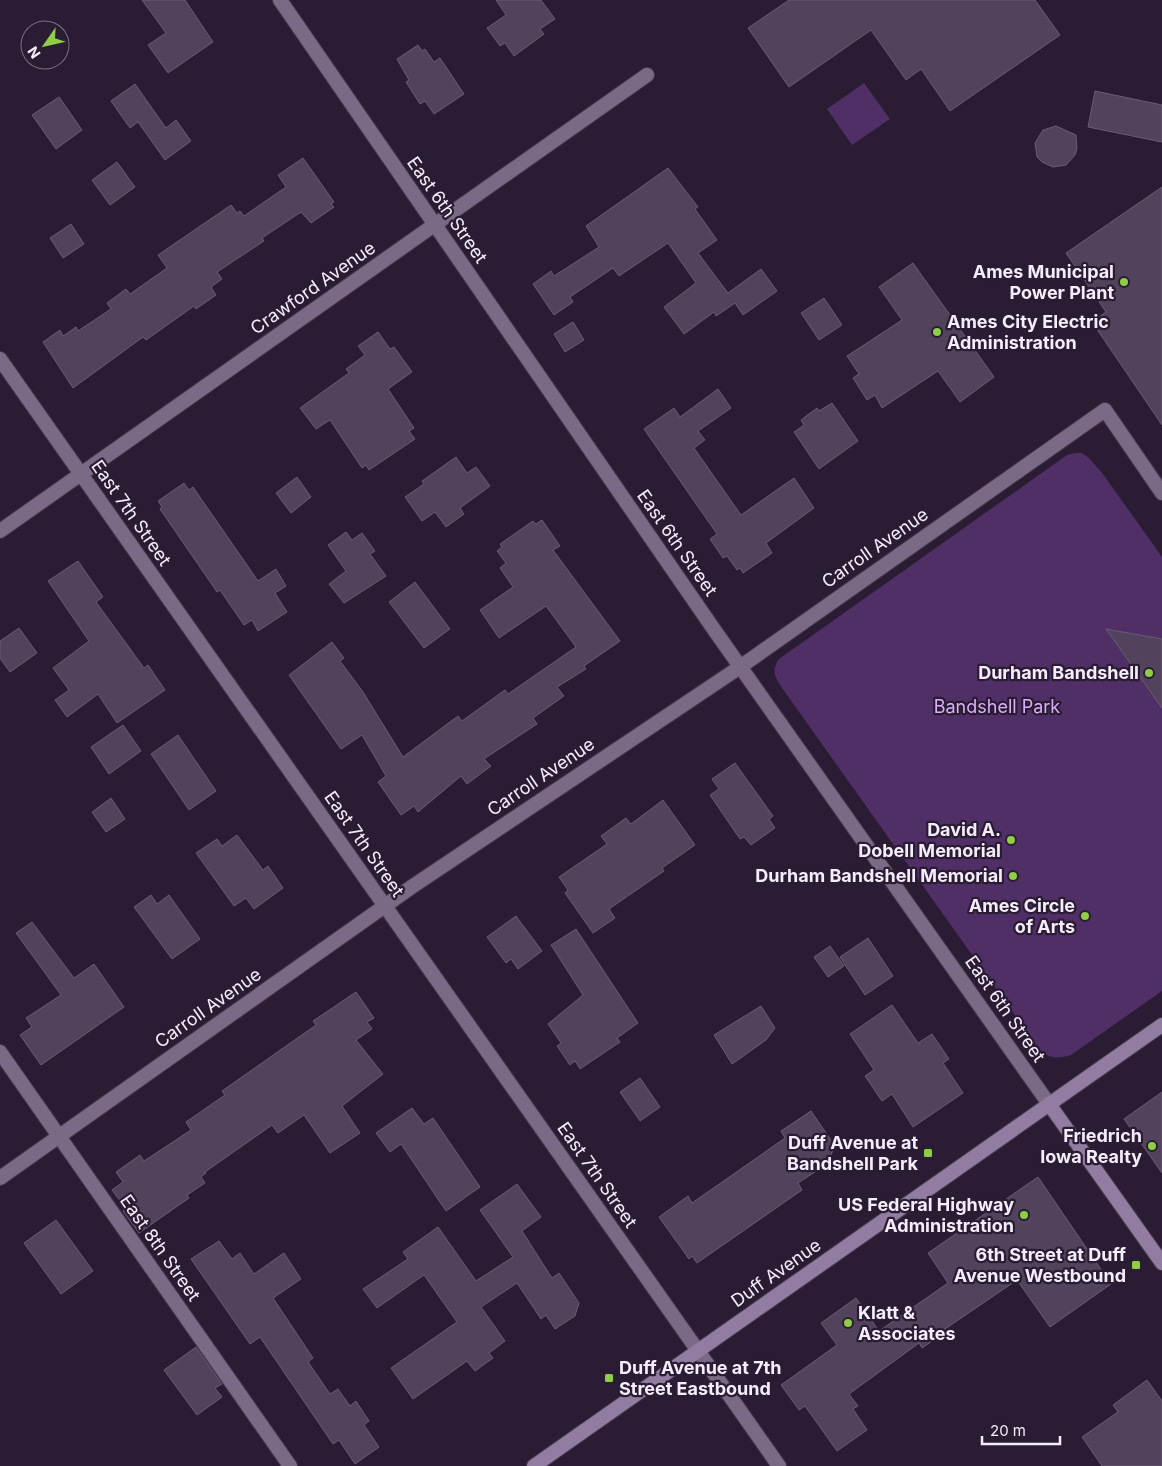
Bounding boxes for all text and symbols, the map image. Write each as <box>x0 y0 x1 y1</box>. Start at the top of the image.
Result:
north arrow <box>20 20 70 70</box>
text: N <box>24 43 44 62</box>
street label: East 6th Street <box>403 153 492 267</box>
street label: Crawford Avenue <box>246 237 379 338</box>
place label: Ames Municipal Power Plant <box>973 261 1114 303</box>
marker: Ames Municipal Power Plant <box>1118 276 1130 288</box>
place label: Ames City Electric Administration <box>947 311 1109 353</box>
marker: Ames City Electric Administration <box>931 326 943 338</box>
street label: East 7th Street <box>87 456 176 570</box>
street label: East 6th Street <box>633 486 722 600</box>
street label: Carroll Avenue <box>818 503 932 592</box>
place label: Durham Bandshell <box>978 662 1139 683</box>
marker: Durham Bandshell <box>1143 667 1155 679</box>
park label: Bandshell Park <box>934 696 1060 717</box>
street label: Carroll Avenue <box>483 733 598 820</box>
street label: East 7th Street <box>320 787 409 901</box>
place label: David A. Dobell Memorial <box>858 819 1001 861</box>
marker: David A. Dobell Memorial <box>1005 834 1017 846</box>
place label: Durham Bandshell Memorial <box>755 865 1003 886</box>
marker: Durham Bandshell Memorial <box>1007 870 1019 882</box>
place label: Ames Circle of Arts <box>969 895 1075 937</box>
marker: Ames Circle of Arts <box>1079 910 1091 922</box>
street label: East 6th Street <box>961 952 1050 1066</box>
street label: Carroll Avenue <box>151 963 265 1052</box>
street label: East 7th Street <box>553 1118 642 1232</box>
place label: Friedrich Iowa Realty <box>1040 1125 1142 1167</box>
place label: Duff Avenue at Bandshell Park <box>787 1132 919 1174</box>
marker: Friedrich Iowa Realty <box>1146 1140 1158 1152</box>
marker: Duff Avenue at Bandshell Park <box>922 1147 934 1159</box>
street label: East 8th Street <box>116 1191 205 1305</box>
place label: US Federal Highway Administration <box>838 1194 1014 1236</box>
marker: US Federal Highway Administration <box>1018 1209 1030 1221</box>
street label: Duff Avenue <box>727 1234 825 1311</box>
place label: 6th Street at Duff Avenue Westbound <box>954 1244 1126 1286</box>
marker: 6th Street at Duff Avenue Westbound <box>1130 1259 1142 1271</box>
place label: Klatt & Associates <box>858 1302 956 1344</box>
marker: Klatt & Associates <box>842 1317 854 1329</box>
place label: Duff Avenue at 7th Street Eastbound <box>619 1357 781 1399</box>
marker: Duff Avenue at 7th Street Eastbound <box>603 1372 615 1384</box>
scale bar <box>982 1414 1060 1446</box>
text: 20 m <box>990 1421 1026 1440</box>

